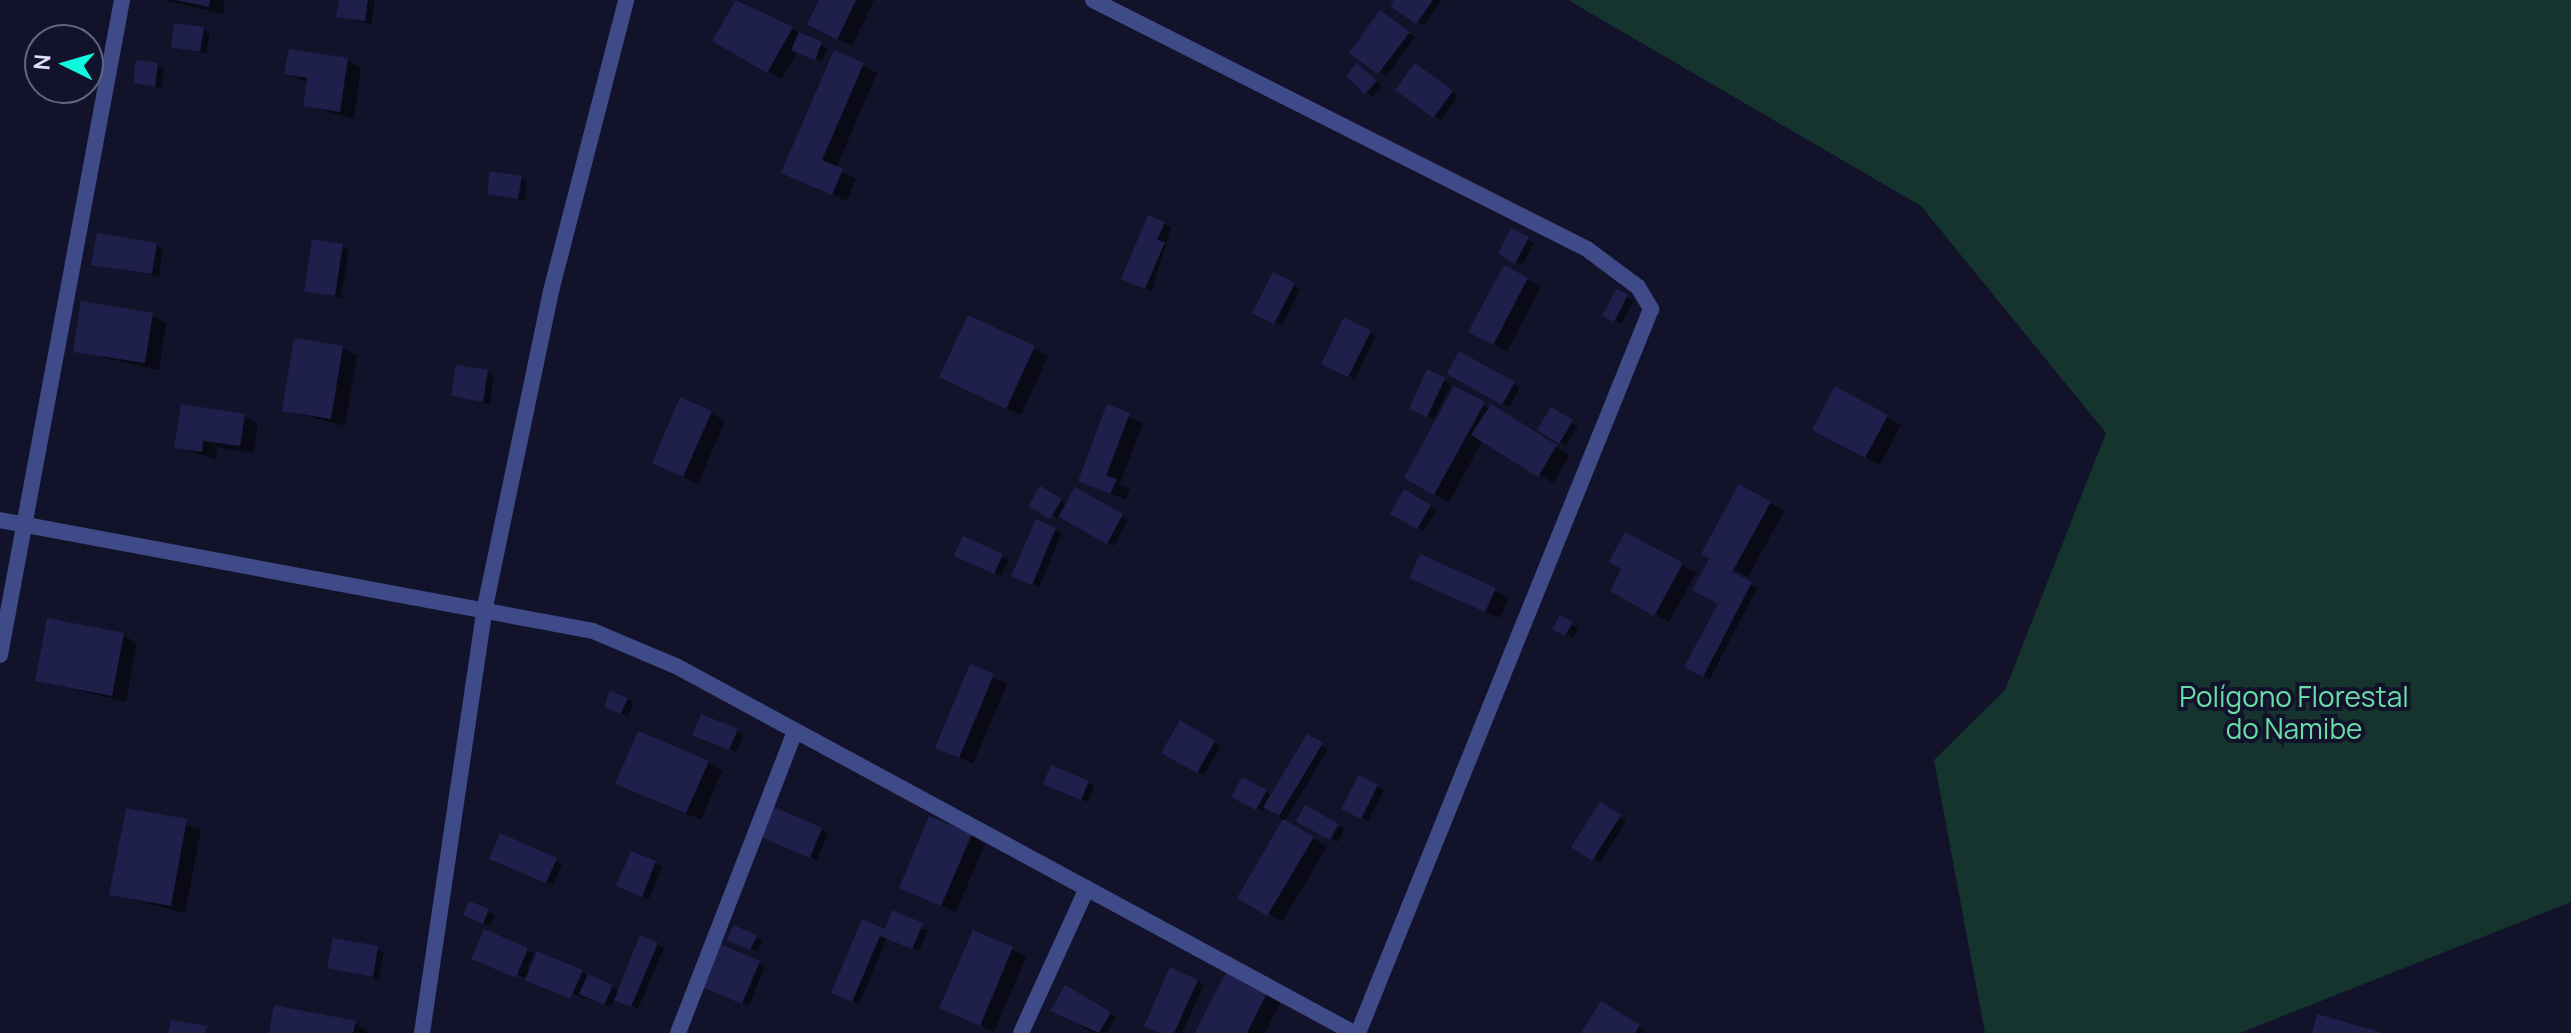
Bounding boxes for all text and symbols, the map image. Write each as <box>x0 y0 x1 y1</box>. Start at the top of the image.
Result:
north arrow <box>24 24 104 104</box>
text: N <box>26 53 58 71</box>
park label: Polígono Florestal do Namibe <box>2179 679 2409 745</box>

